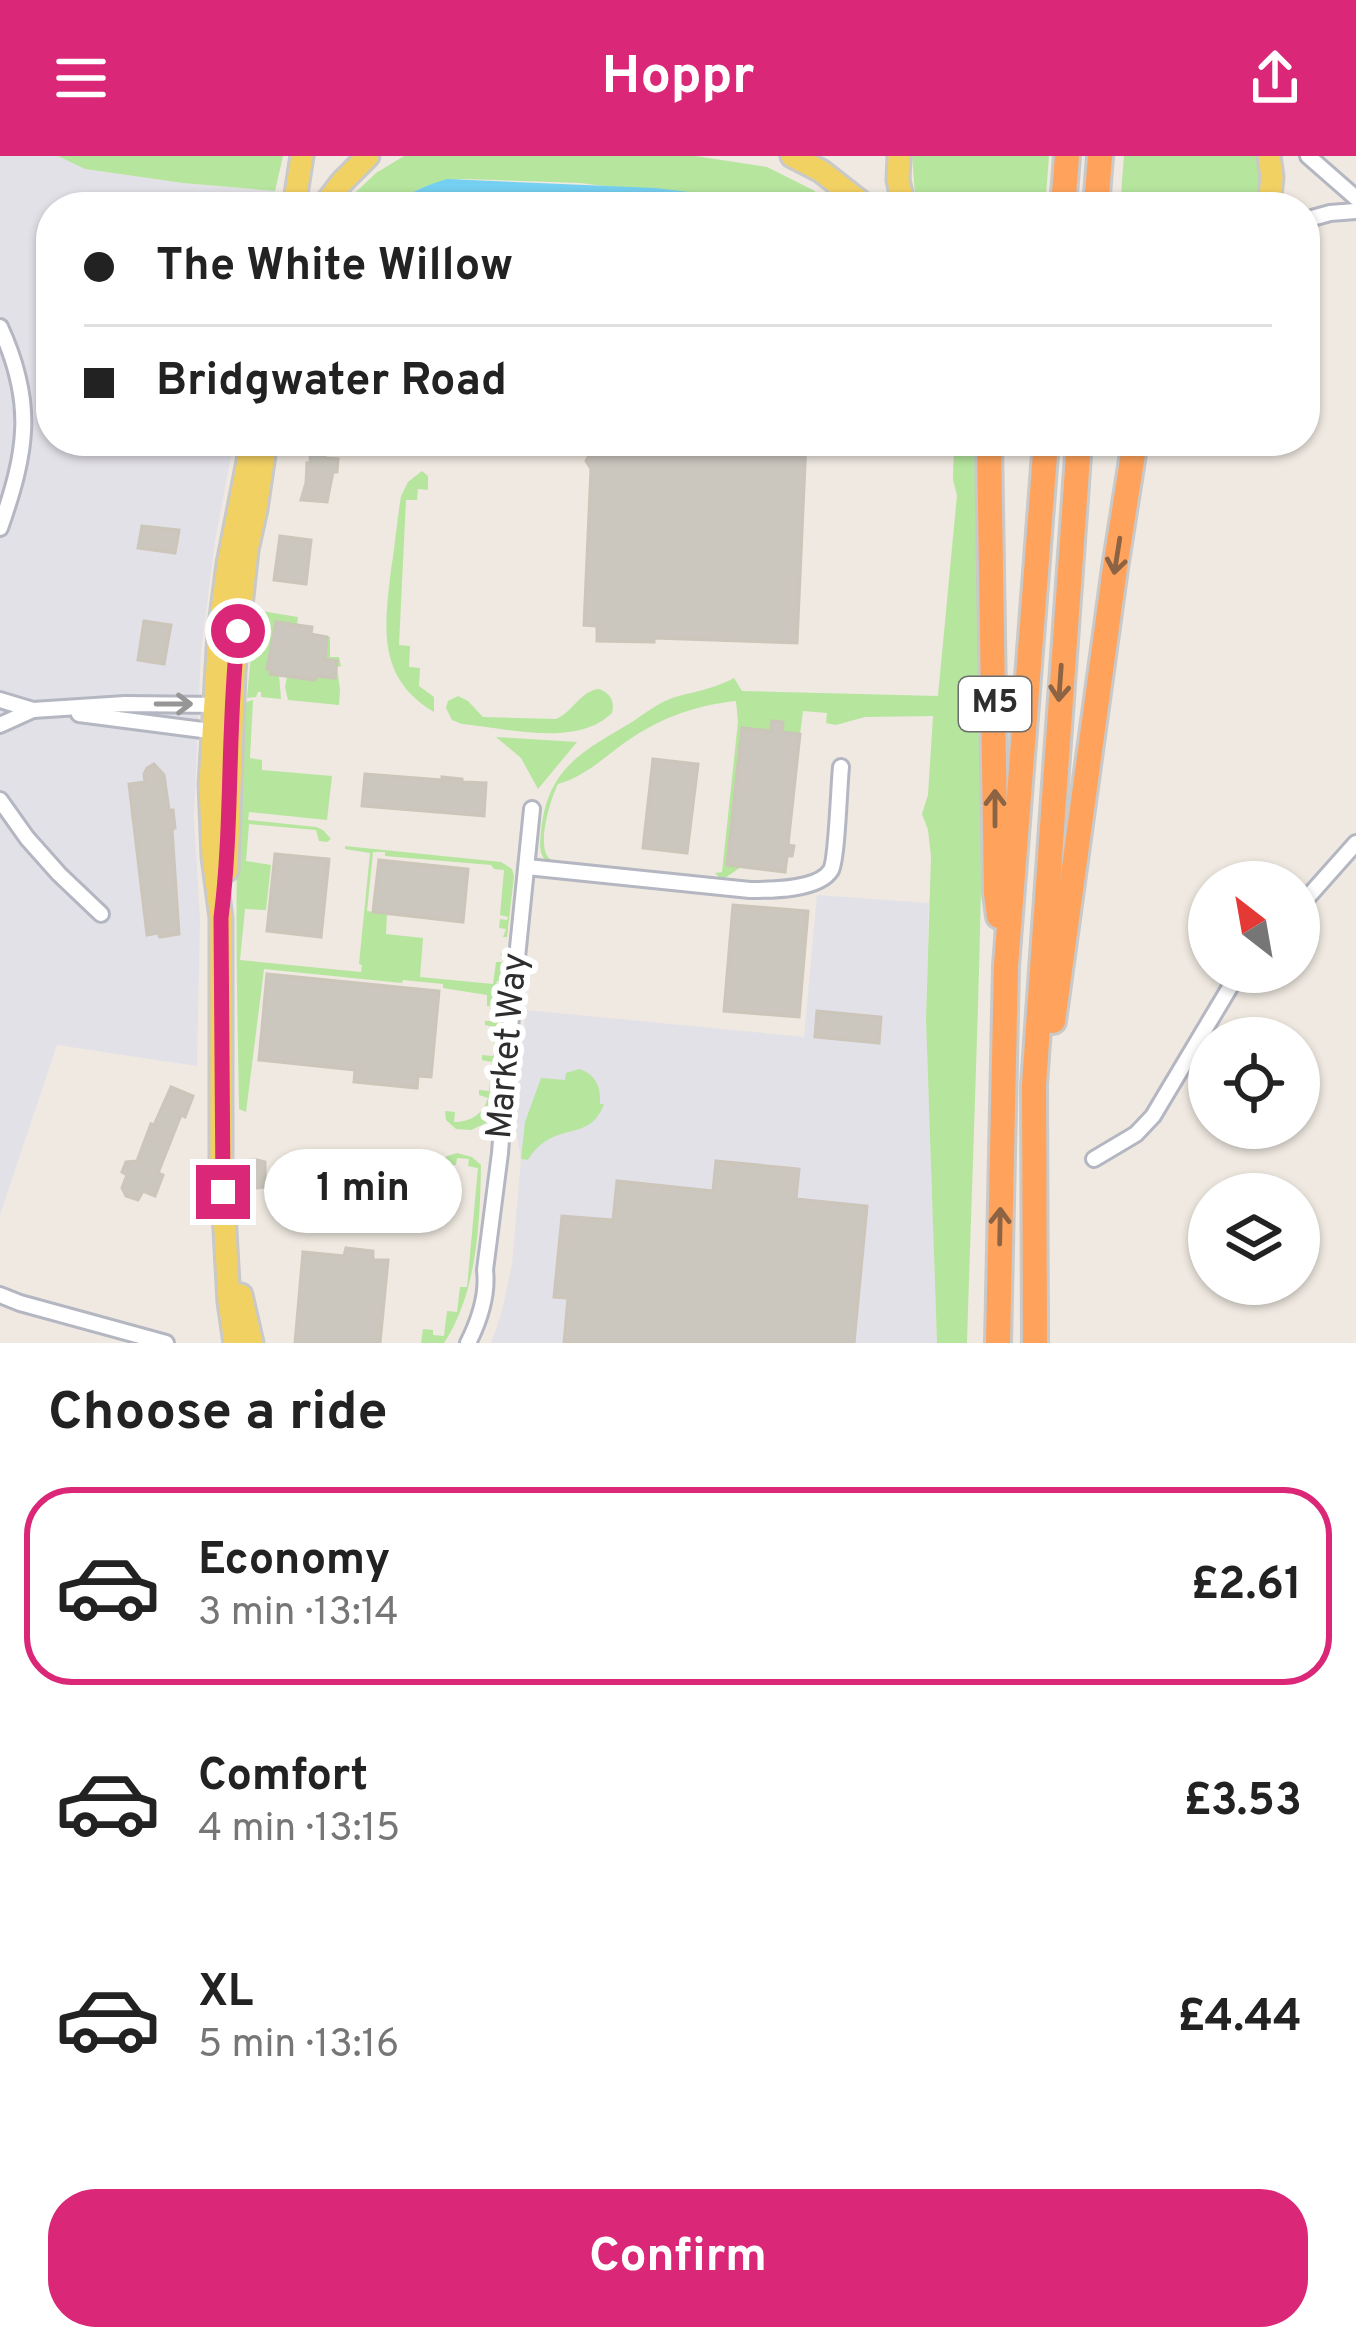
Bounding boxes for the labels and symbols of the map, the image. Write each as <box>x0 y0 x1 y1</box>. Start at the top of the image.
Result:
one-way arrow <box>1104 536 1127 575</box>
route start <box>211 604 265 658</box>
one-way arrow <box>1049 663 1072 702</box>
road number: M5 <box>959 677 1031 731</box>
one-way arrow <box>154 693 193 715</box>
one-way arrow <box>984 789 1006 828</box>
north arrow <box>1188 861 1320 993</box>
street label: Market Way <box>478 951 540 1141</box>
callout: 1 min <box>265 1150 463 1234</box>
route end <box>196 1165 250 1219</box>
one-way arrow <box>989 1207 1012 1246</box>

